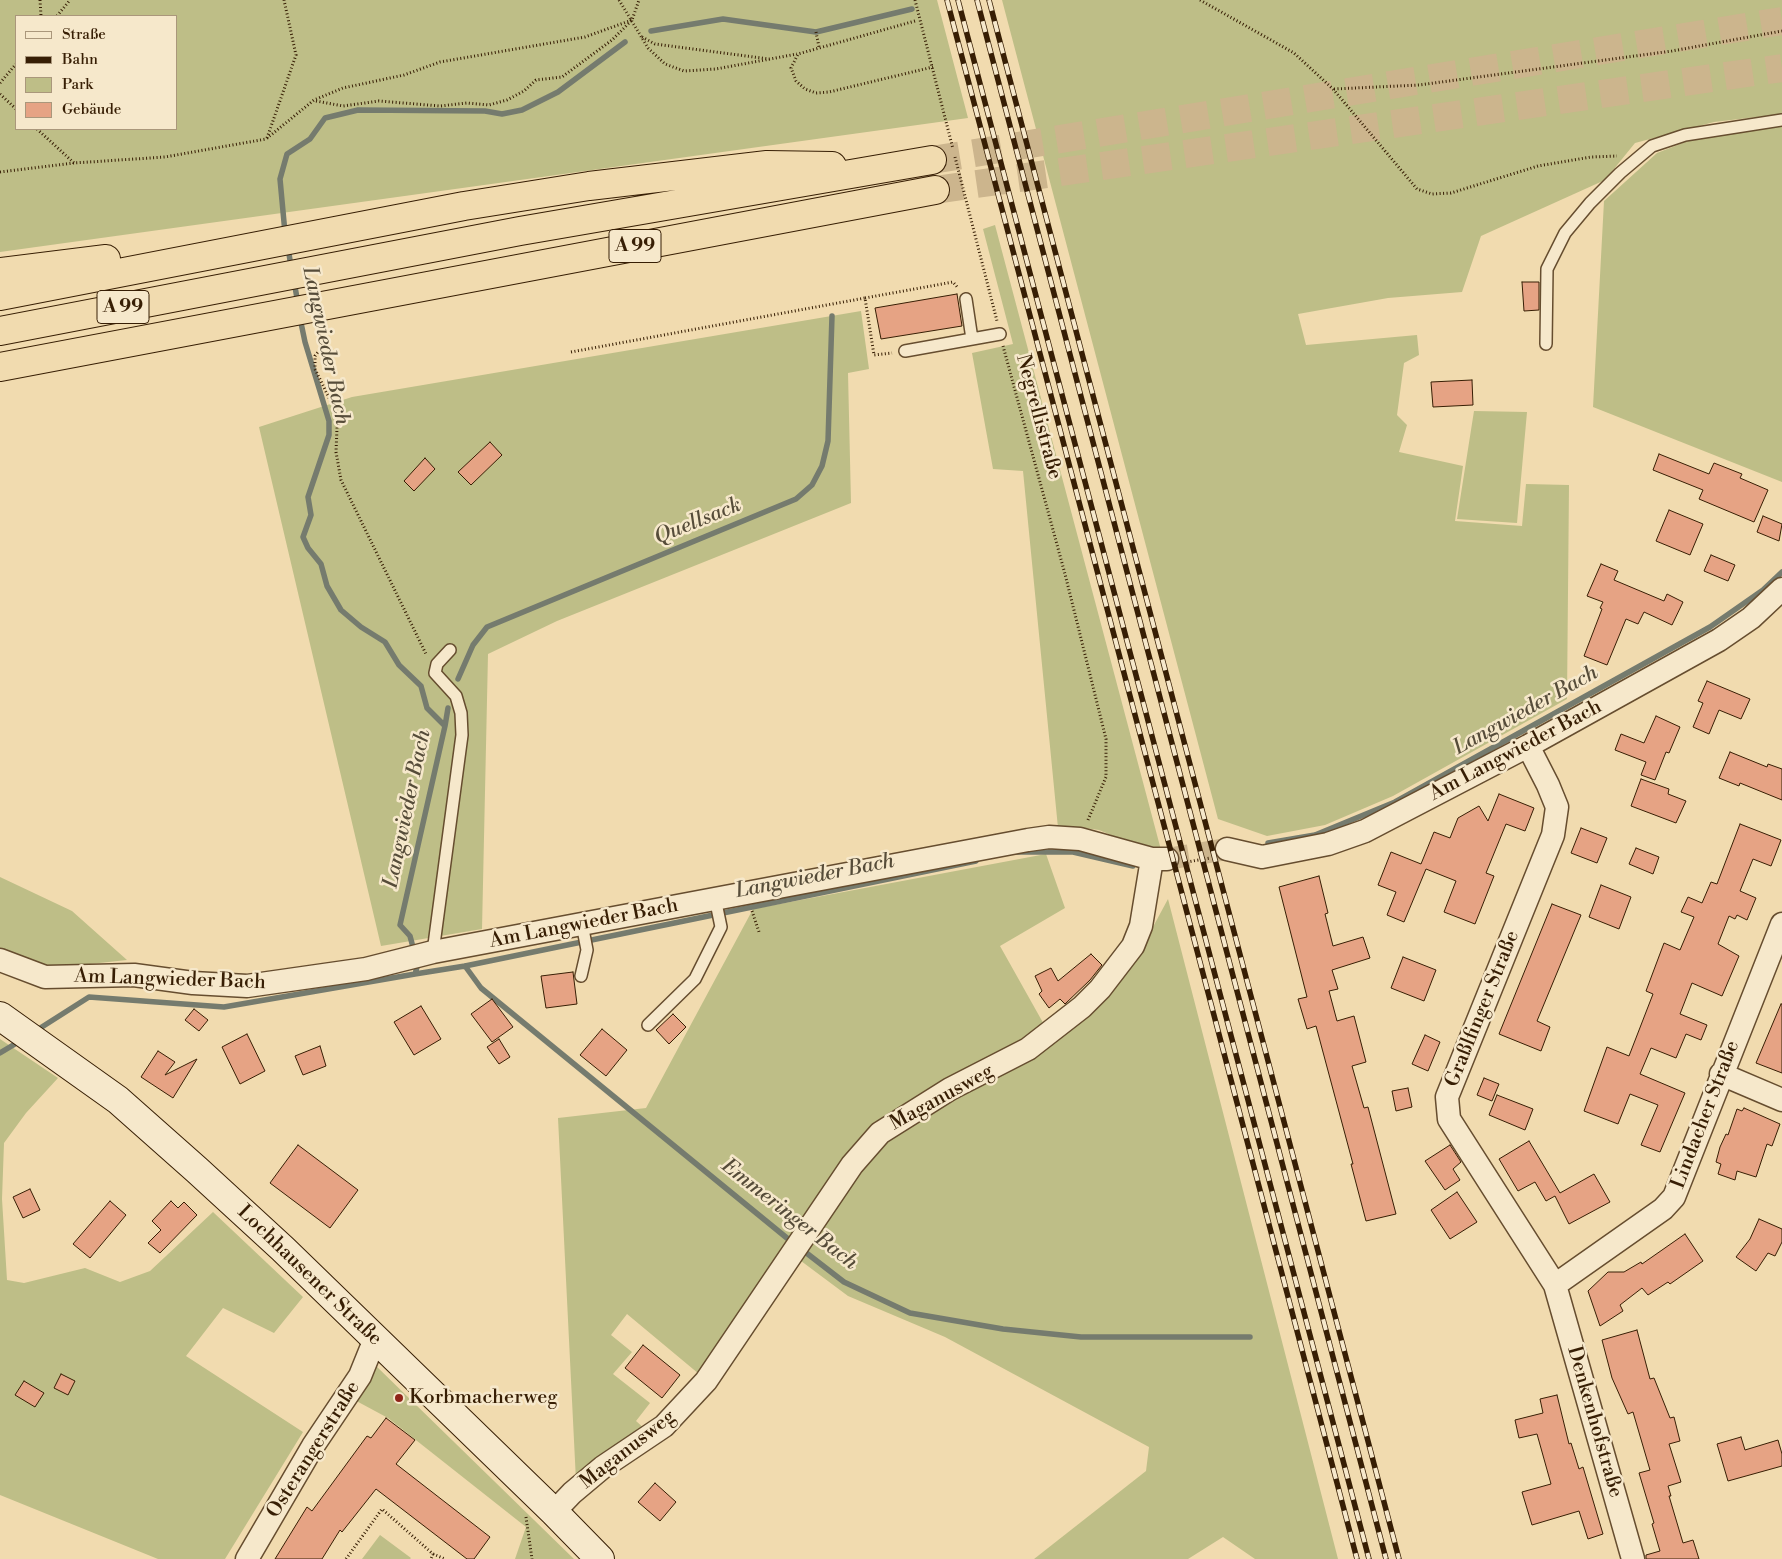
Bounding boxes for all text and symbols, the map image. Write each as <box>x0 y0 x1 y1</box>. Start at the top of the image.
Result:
legend <box>15 15 178 130</box>
text: Straße <box>62 25 106 44</box>
text: Bahn <box>62 50 98 69</box>
text: Park <box>62 75 93 94</box>
text: Gebäude <box>62 100 121 119</box>
road number: A 99 <box>609 230 661 262</box>
water label: Langwieder Bach <box>296 265 354 427</box>
road number: A 99 <box>97 290 149 324</box>
street label: Negrellistraße <box>1010 352 1066 482</box>
water label: Quellsack <box>651 493 745 551</box>
water label: Langwieder Bach <box>1449 661 1603 761</box>
street label: Am Langwieder Bach <box>1426 695 1606 807</box>
water label: Langwieder Bach <box>379 728 437 890</box>
water label: Langwieder Bach <box>734 849 896 905</box>
street label: Am Langwieder Bach <box>488 894 680 954</box>
street label: Graßlfinger Straße <box>1441 927 1525 1091</box>
street label: Am Langwieder Bach <box>74 965 266 995</box>
street label: Lindacher Straße <box>1667 1038 1745 1192</box>
street label: Maganusweg <box>886 1060 998 1136</box>
water label: Emmeringer Bach <box>716 1154 862 1276</box>
street label: Lochhausener Straße <box>232 1201 386 1351</box>
street label: Denkenhofstraße <box>1561 1344 1627 1500</box>
street label: Osterangerstraße <box>262 1377 366 1523</box>
place label: Korbmacherweg <box>409 1386 558 1410</box>
marker: Korbmacherweg <box>393 1392 405 1404</box>
street label: Maganusweg <box>575 1405 681 1495</box>

